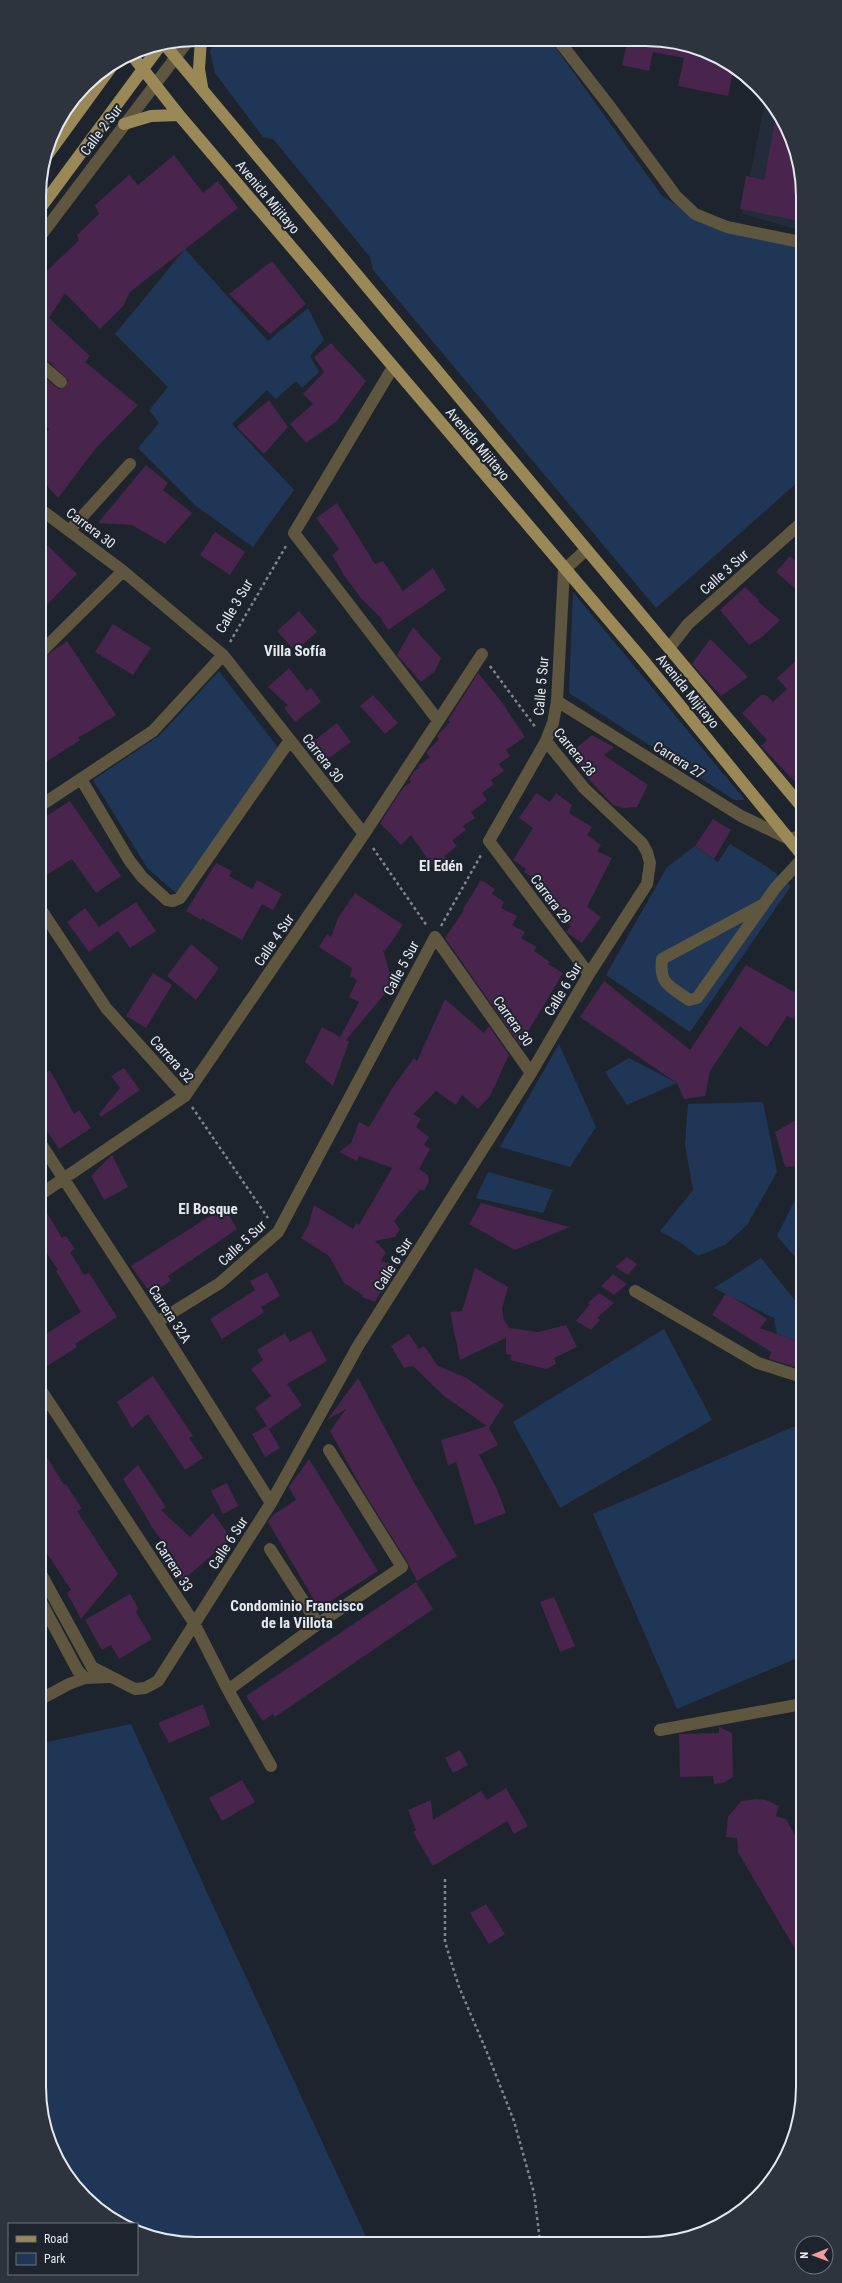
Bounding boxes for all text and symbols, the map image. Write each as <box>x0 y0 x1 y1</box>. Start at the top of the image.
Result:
street label: Calle 2 Sur <box>77 102 125 158</box>
street label: Avenida Mijitayo <box>233 157 303 237</box>
street label: Avenida Mijitayo <box>443 404 513 484</box>
street label: Carrera 30 <box>63 504 119 552</box>
street label: Calle 3 Sur <box>697 546 751 598</box>
street label: Calle 3 Sur <box>212 576 256 636</box>
district label: Villa Sofía <box>264 642 326 660</box>
street label: Avenida Mijitayo <box>653 651 723 731</box>
street label: Calle 5 Sur <box>530 656 552 716</box>
street label: Carrera 28 <box>551 725 599 779</box>
street label: Carrera 30 <box>299 730 347 786</box>
street label: Carrera 27 <box>650 738 708 782</box>
district label: El Edén <box>419 857 463 875</box>
street label: Carrera 29 <box>527 871 575 927</box>
street label: Calle 4 Sur <box>251 911 297 969</box>
street label: Calle 5 Sur <box>380 938 422 998</box>
street label: Calle 6 Sur <box>541 959 585 1019</box>
street label: Carrera 30 <box>490 993 536 1049</box>
street label: Carrera 32 <box>147 1032 197 1086</box>
district label: El Bosque <box>178 1200 238 1218</box>
street label: Calle 5 Sur <box>215 1217 269 1269</box>
street label: Calle 6 Sur <box>371 1235 415 1293</box>
street label: Carrera 32A <box>145 1282 195 1346</box>
street label: Calle 6 Sur <box>205 1514 251 1572</box>
street label: Carrera 33 <box>152 1538 196 1594</box>
district label: Condominio Francisco de la Villota <box>230 1597 364 1632</box>
legend <box>8 2223 138 2275</box>
text: Road <box>44 2232 68 2246</box>
north arrow <box>794 2235 834 2275</box>
text: N <box>798 2251 811 2259</box>
text: Park <box>44 2252 66 2266</box>

